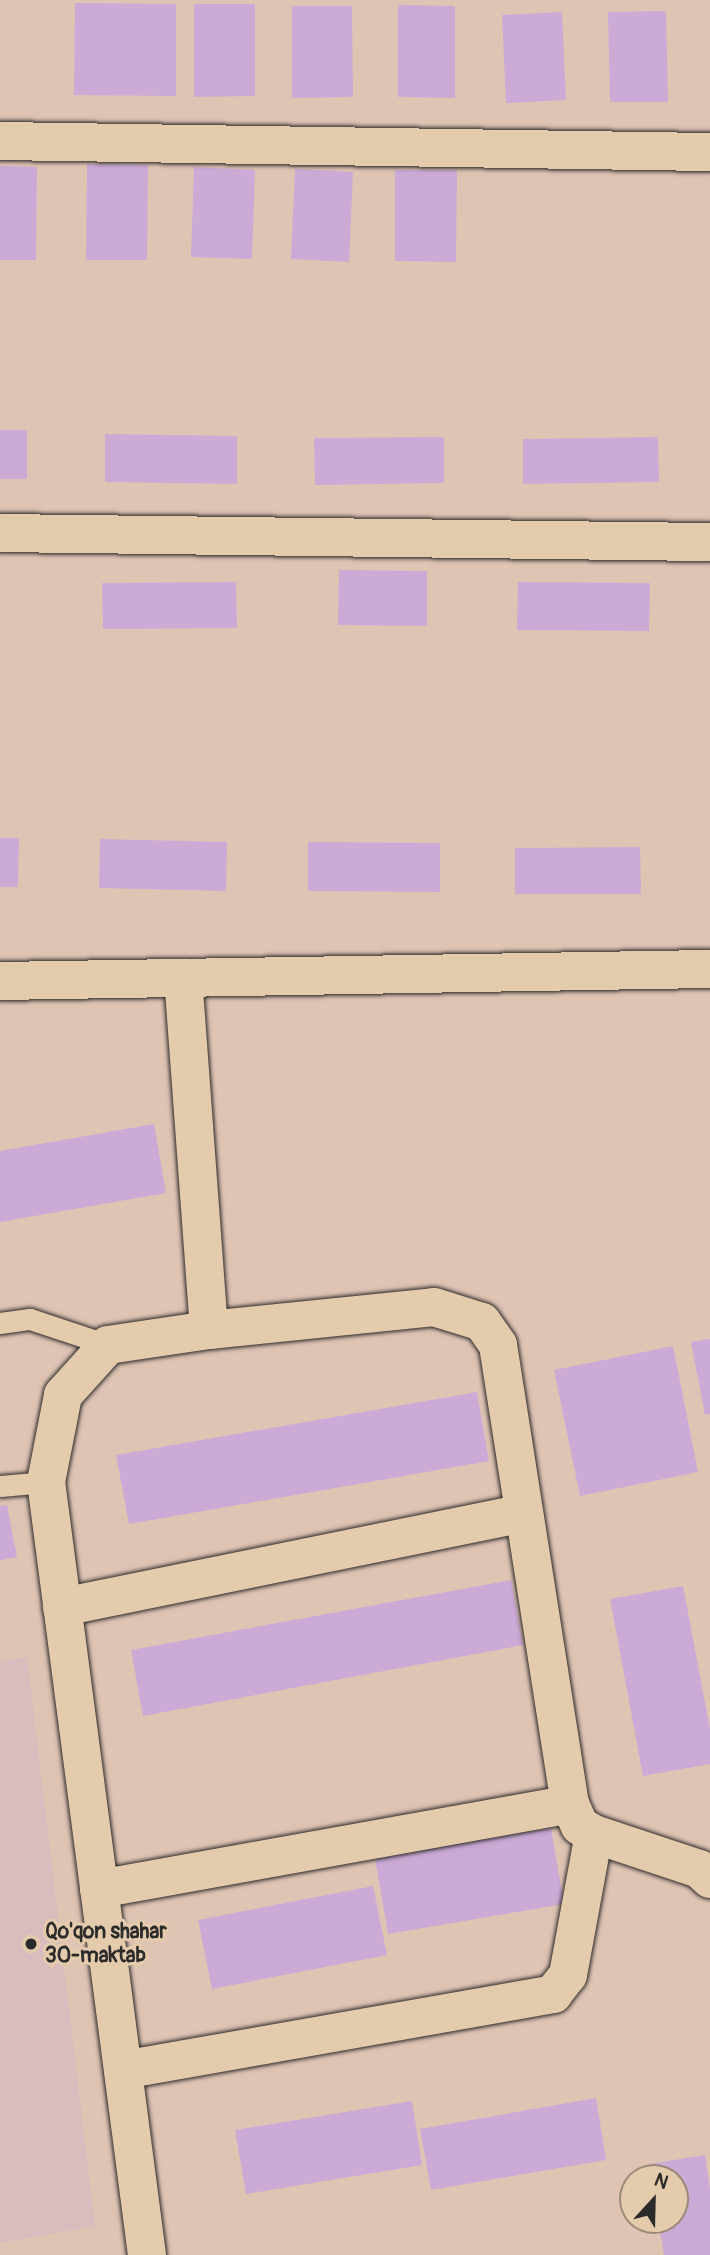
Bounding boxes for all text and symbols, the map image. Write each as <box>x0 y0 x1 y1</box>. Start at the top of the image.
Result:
place label: Qo'qon shahar 30-maktab <box>45 1919 167 1969</box>
marker: Qo'qon shahar 30-maktab <box>23 1936 39 1952</box>
north arrow <box>619 2164 689 2234</box>
text: N <box>651 2168 672 2195</box>

